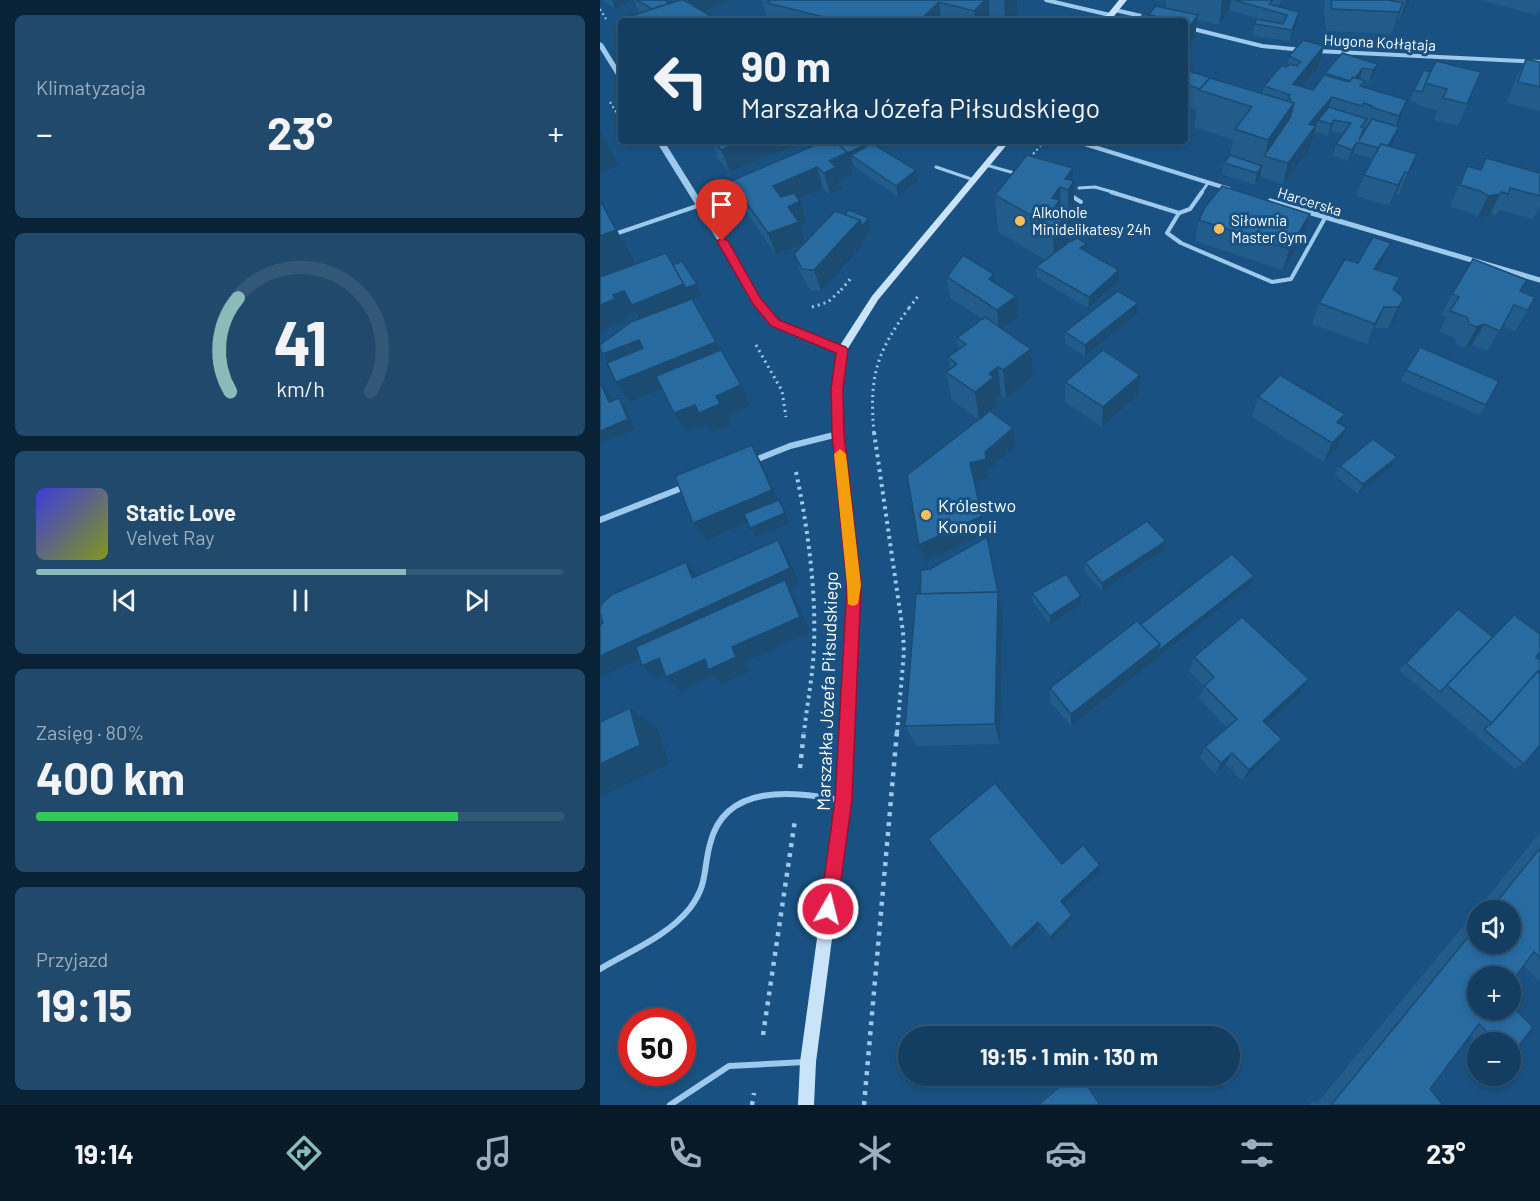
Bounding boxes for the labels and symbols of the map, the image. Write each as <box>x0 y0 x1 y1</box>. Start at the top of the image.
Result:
street label: Hugona Kołłątaja <box>1323 30 1437 54</box>
pin <box>696 179 747 241</box>
street label: Harcerska <box>1276 183 1344 219</box>
place label: Alkohole Minidelikatesy 24h <box>1032 203 1151 238</box>
place label: Siłownia Master Gym <box>1231 211 1307 246</box>
marker: Alkohole Minidelikatesy 24h <box>1013 214 1027 228</box>
marker: Siłownia Master Gym <box>1212 222 1226 236</box>
place label: Królestwo Konopii <box>938 494 1016 537</box>
marker: Królestwo Konopii <box>919 508 933 522</box>
street label: Marszałka Józefa Piłsudskiego <box>812 571 842 811</box>
position arrow <box>796 877 860 941</box>
speed limit sign: 50 <box>618 1008 696 1086</box>

